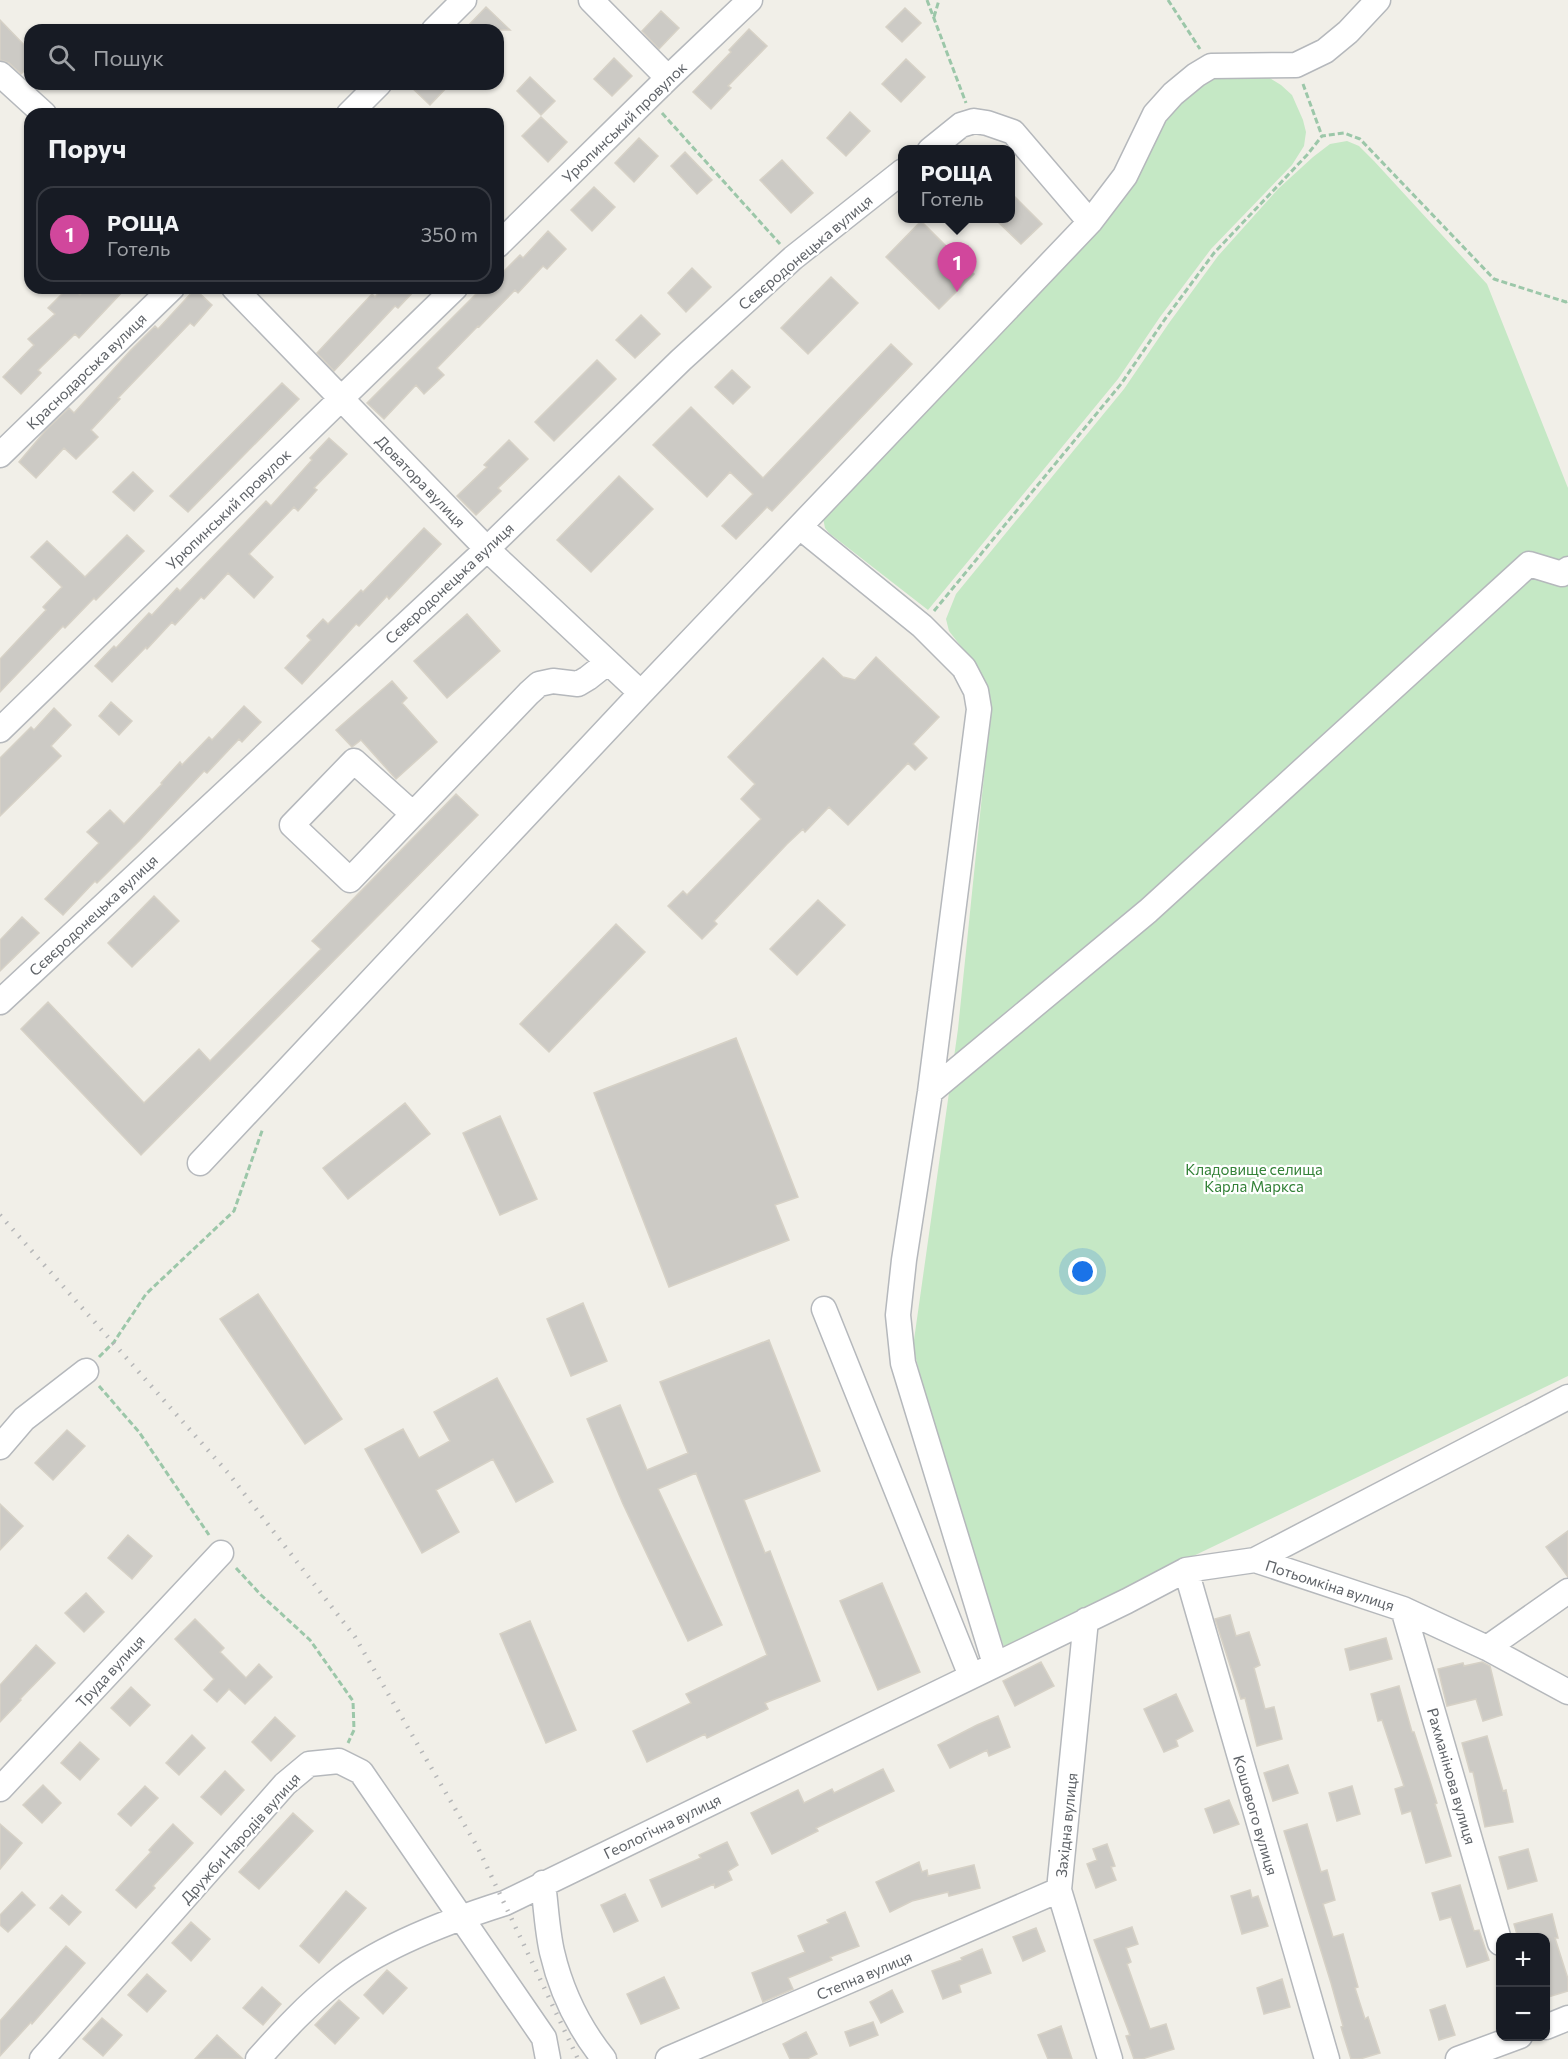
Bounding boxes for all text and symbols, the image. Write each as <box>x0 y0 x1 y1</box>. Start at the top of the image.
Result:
search box <box>24 24 504 90</box>
icon: search <box>45 41 78 74</box>
text: Пошук <box>93 44 164 71</box>
street label: Урюпинський провулок <box>558 58 690 186</box>
text: Поруч <box>48 132 126 163</box>
popup <box>898 145 1015 223</box>
text: РОЩА <box>920 159 993 186</box>
text: Готель <box>920 186 984 210</box>
street label: Сєвєродонецька вулиця <box>734 191 876 313</box>
text: РОЩА <box>107 209 179 236</box>
text: 1 <box>65 222 74 246</box>
text: 350 m <box>421 222 478 246</box>
text: Готель <box>107 236 170 260</box>
pin: 1 <box>938 242 976 292</box>
street label: Краснодарська вулиця <box>22 309 150 433</box>
street label: Доватора вулиця <box>373 431 469 531</box>
street label: Урюпинський провулок <box>162 445 294 573</box>
street label: Сєвєродонецька вулиця <box>381 519 517 647</box>
street label: Сєвєродонецька вулиця <box>25 851 161 979</box>
park label: Кладовище селища Карла Маркса <box>1185 1160 1323 1195</box>
your location <box>1068 1257 1097 1286</box>
street label: Потьомкіна вулиця <box>1263 1556 1397 1614</box>
street label: Труда вулиця <box>72 1631 148 1711</box>
street label: Рахманінова вулиця <box>1424 1706 1480 1846</box>
street label: Кошового вулиця <box>1230 1753 1282 1877</box>
street label: Дружби Народів вулиця <box>177 1769 303 1907</box>
street label: Західна вулиця <box>1052 1772 1080 1878</box>
street label: Геологічна вулиця <box>600 1790 724 1862</box>
map controls <box>1496 1933 1550 2041</box>
button: + <box>1496 1933 1550 1987</box>
street label: Степна вулиця <box>814 1947 914 2003</box>
button: − <box>1496 1987 1550 2041</box>

